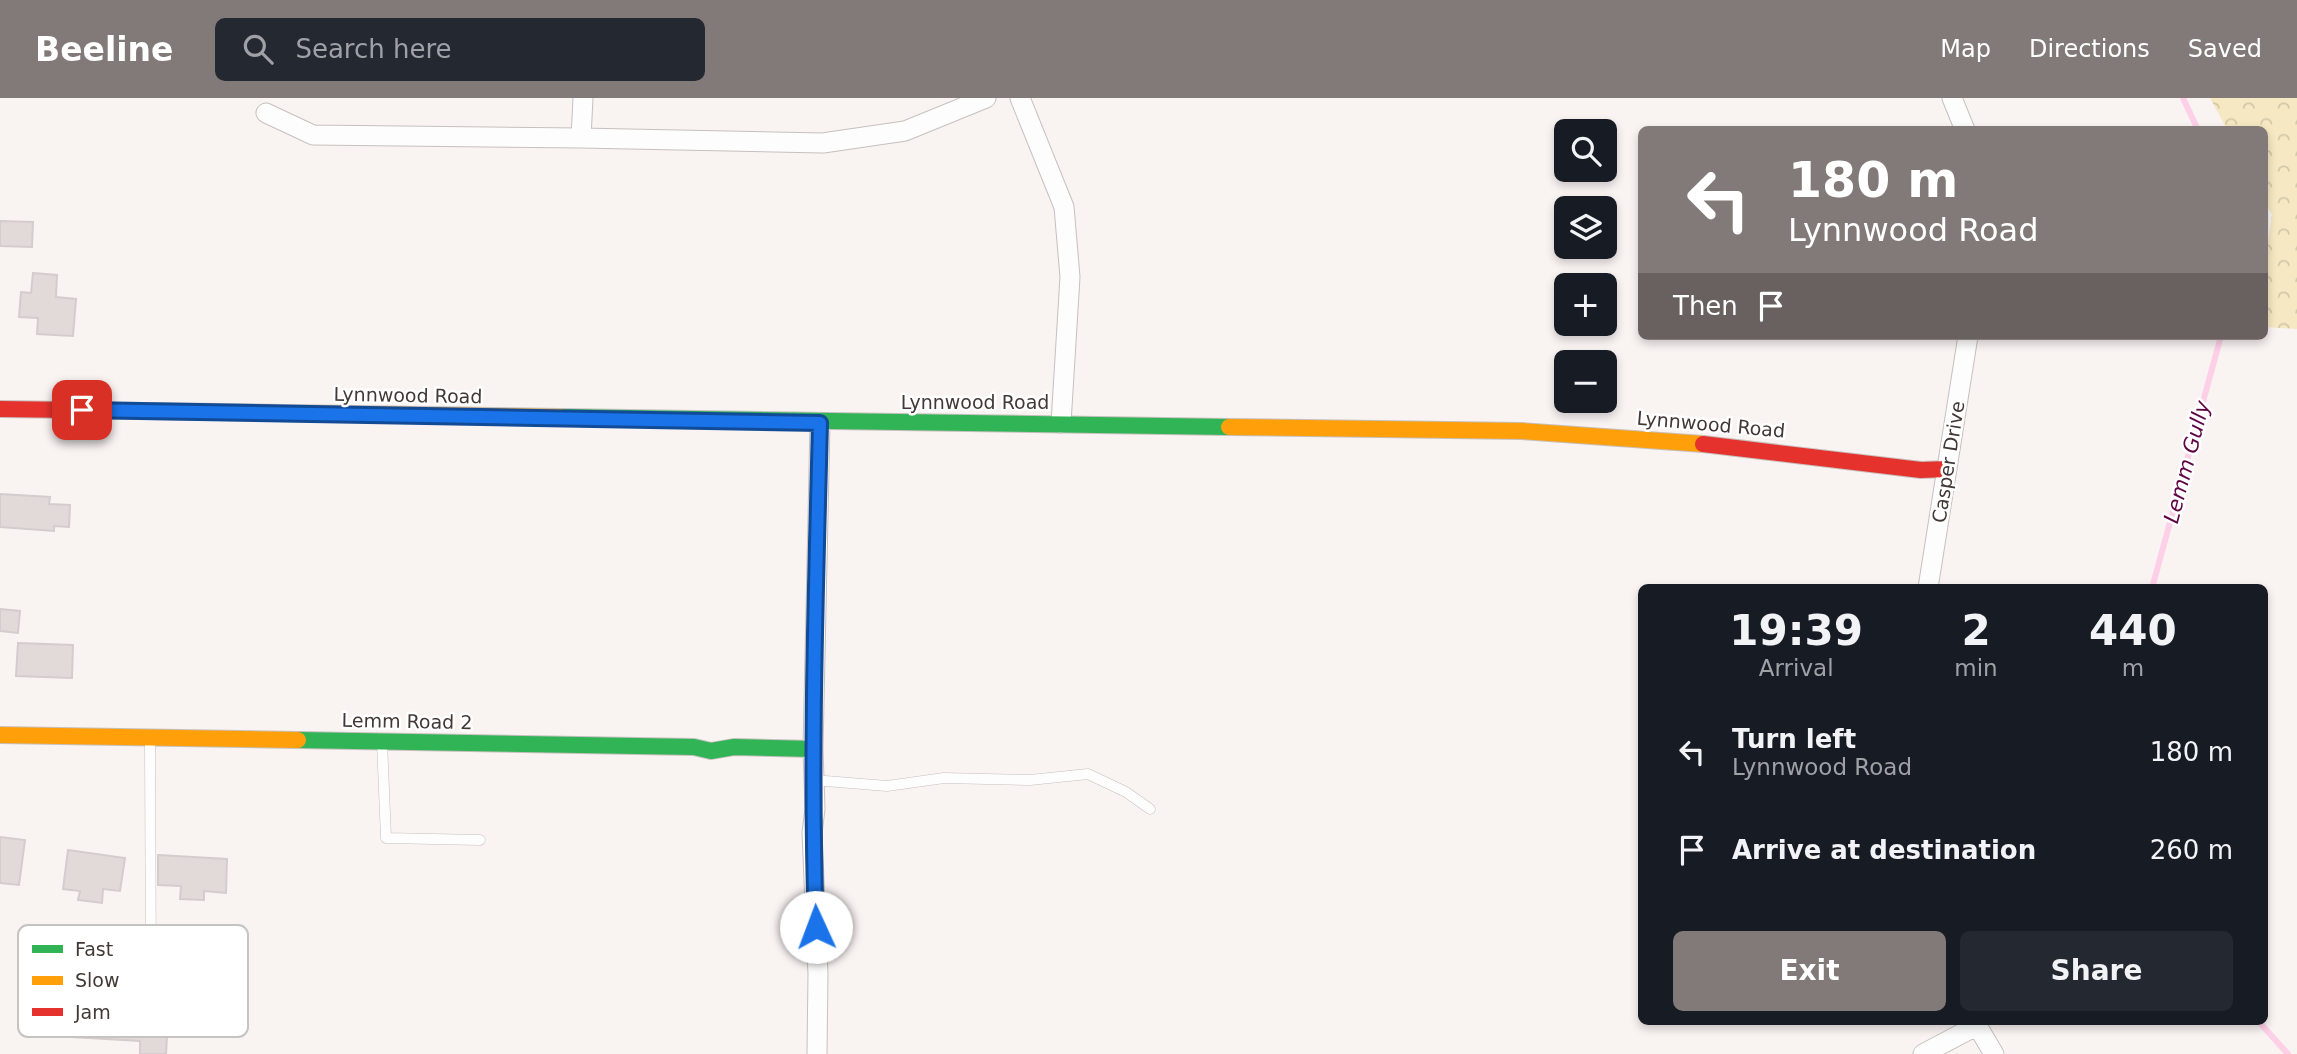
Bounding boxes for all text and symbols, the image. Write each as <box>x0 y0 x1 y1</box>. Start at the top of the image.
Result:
search box <box>215 18 705 81</box>
text: Beeline <box>35 30 173 69</box>
icon: search <box>239 30 277 68</box>
text: Search here <box>295 34 452 64</box>
text: Map <box>1940 35 1991 63</box>
text: Directions <box>2029 35 2150 63</box>
text: Saved <box>2188 35 2262 63</box>
map controls <box>1554 119 1617 413</box>
button: search <box>1554 119 1617 182</box>
text: 180 m <box>1788 152 1958 209</box>
icon: left <box>1673 154 1764 245</box>
button: layers <box>1554 196 1617 259</box>
text: Lynnwood Road <box>1788 211 2039 249</box>
button: + <box>1554 273 1617 336</box>
icon: arrive <box>1752 287 1790 325</box>
text: Then <box>1673 291 1738 321</box>
button: − <box>1554 350 1617 413</box>
pin <box>52 380 112 440</box>
street label: Lynnwood Road <box>333 383 483 407</box>
icon: arrive <box>63 391 101 429</box>
street label: Lynnwood Road <box>901 391 1049 413</box>
water label: Lemm Gully <box>2159 398 2215 526</box>
street label: Casper Drive <box>1928 399 1968 525</box>
street label: Lynnwood Road <box>1636 407 1786 441</box>
text: 19:39 <box>1729 606 1863 655</box>
text: 2 <box>1961 606 1991 655</box>
text: 440 <box>2089 606 2177 655</box>
text: Arrival <box>1759 655 1834 681</box>
text: min <box>1954 655 1998 681</box>
text: m <box>2122 655 2144 681</box>
street label: Lemm Road 2 <box>341 709 473 733</box>
text: Turn left <box>1732 724 1856 754</box>
icon: left <box>1673 733 1711 771</box>
text: 180 m <box>2150 737 2233 767</box>
text: Lynnwood Road <box>1732 754 1912 780</box>
icon: arrive <box>1673 831 1711 869</box>
text: Arrive at destination <box>1732 835 2036 865</box>
text: 260 m <box>2150 835 2233 865</box>
position arrow <box>779 890 853 964</box>
legend <box>18 925 248 1037</box>
button: Exit <box>1673 931 1946 1011</box>
button: Share <box>1960 931 2233 1011</box>
text: Fast <box>75 938 113 960</box>
text: Slow <box>75 969 120 991</box>
text: Jam <box>74 1001 111 1023</box>

